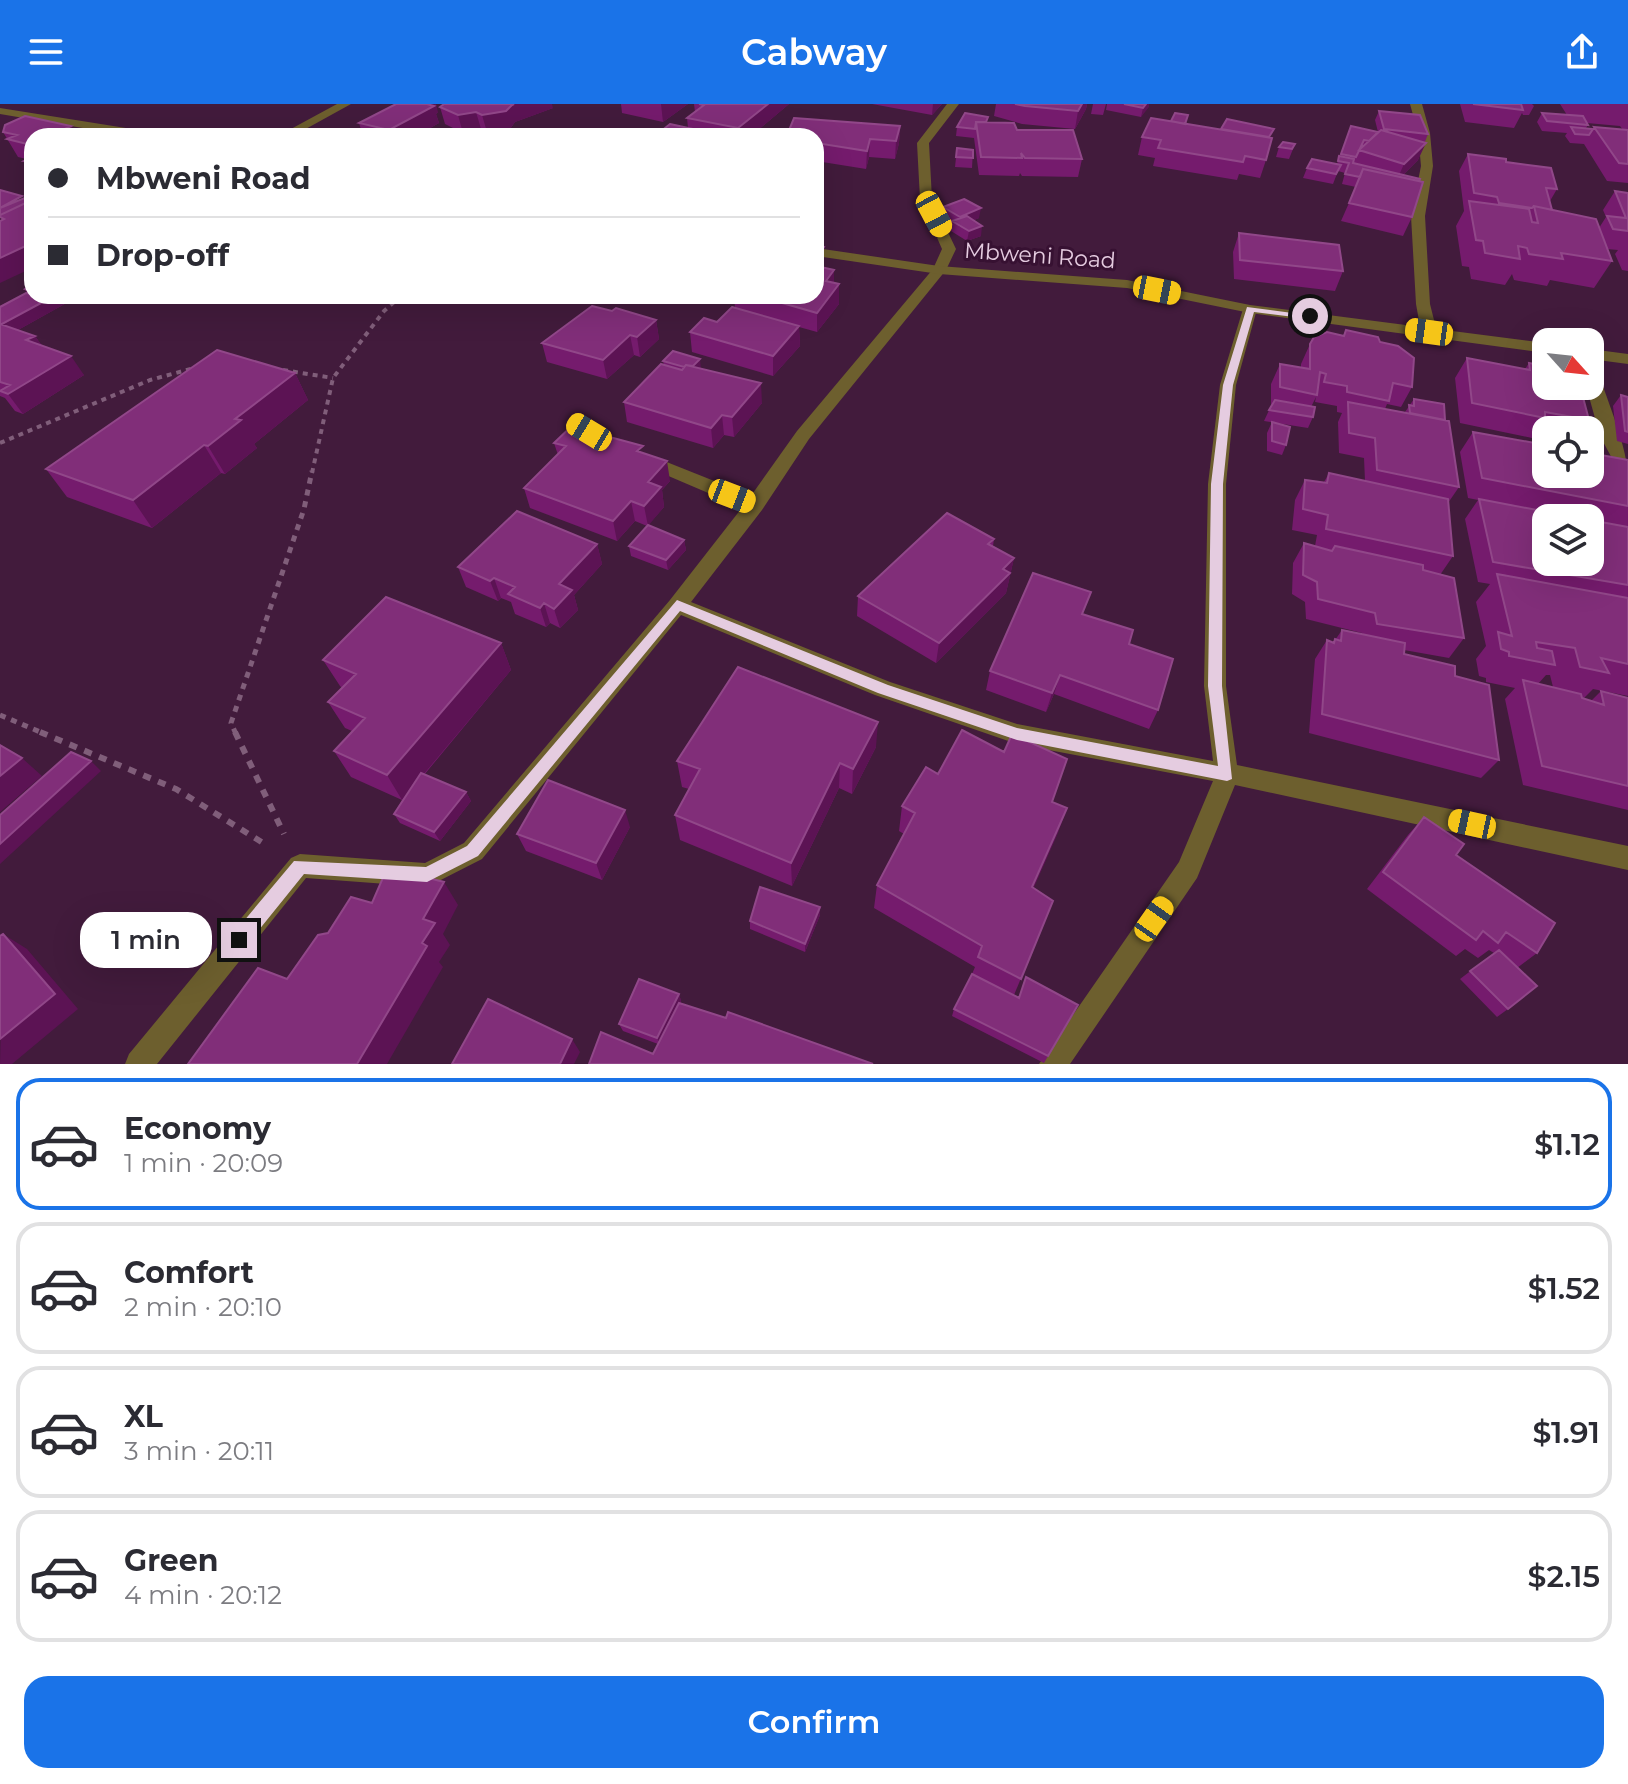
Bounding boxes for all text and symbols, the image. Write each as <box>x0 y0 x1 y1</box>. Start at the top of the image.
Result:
icon: menu <box>24 30 68 74</box>
text: Cabway <box>741 30 887 74</box>
icon: share <box>1560 30 1604 74</box>
text: Mbweni Road <box>96 160 311 197</box>
car <box>912 187 956 241</box>
text: Drop-off <box>96 237 229 274</box>
street label: Mbweni Road <box>963 237 1117 274</box>
car <box>1131 274 1183 306</box>
route start <box>1292 298 1328 334</box>
car <box>1404 317 1454 347</box>
north arrow <box>1532 328 1604 400</box>
map controls <box>1532 328 1604 576</box>
car <box>562 409 616 455</box>
button: locate <box>1532 416 1604 488</box>
car <box>705 476 759 516</box>
button: layers <box>1532 504 1604 576</box>
car <box>1446 807 1498 841</box>
car <box>1130 892 1178 946</box>
callout: 1 min <box>79 912 211 968</box>
route end <box>221 922 257 958</box>
text: 1 min <box>111 924 181 956</box>
icon: car <box>28 1108 100 1180</box>
text: Economy <box>124 1110 271 1147</box>
text: $1.12 <box>1534 1126 1600 1163</box>
text: 1 min · 20:09 <box>124 1147 283 1179</box>
icon: car <box>28 1252 100 1324</box>
text: Comfort <box>124 1254 254 1291</box>
text: $1.52 <box>1528 1270 1600 1307</box>
text: 2 min · 20:10 <box>124 1291 282 1323</box>
icon: car <box>28 1396 100 1468</box>
text: XL <box>124 1398 163 1435</box>
text: $1.91 <box>1532 1414 1600 1451</box>
text: 3 min · 20:11 <box>124 1435 274 1467</box>
icon: car <box>28 1540 100 1612</box>
text: Green <box>124 1542 218 1579</box>
text: $2.15 <box>1528 1558 1600 1595</box>
text: 4 min · 20:12 <box>124 1579 282 1611</box>
button: Confirm <box>24 1676 1604 1768</box>

